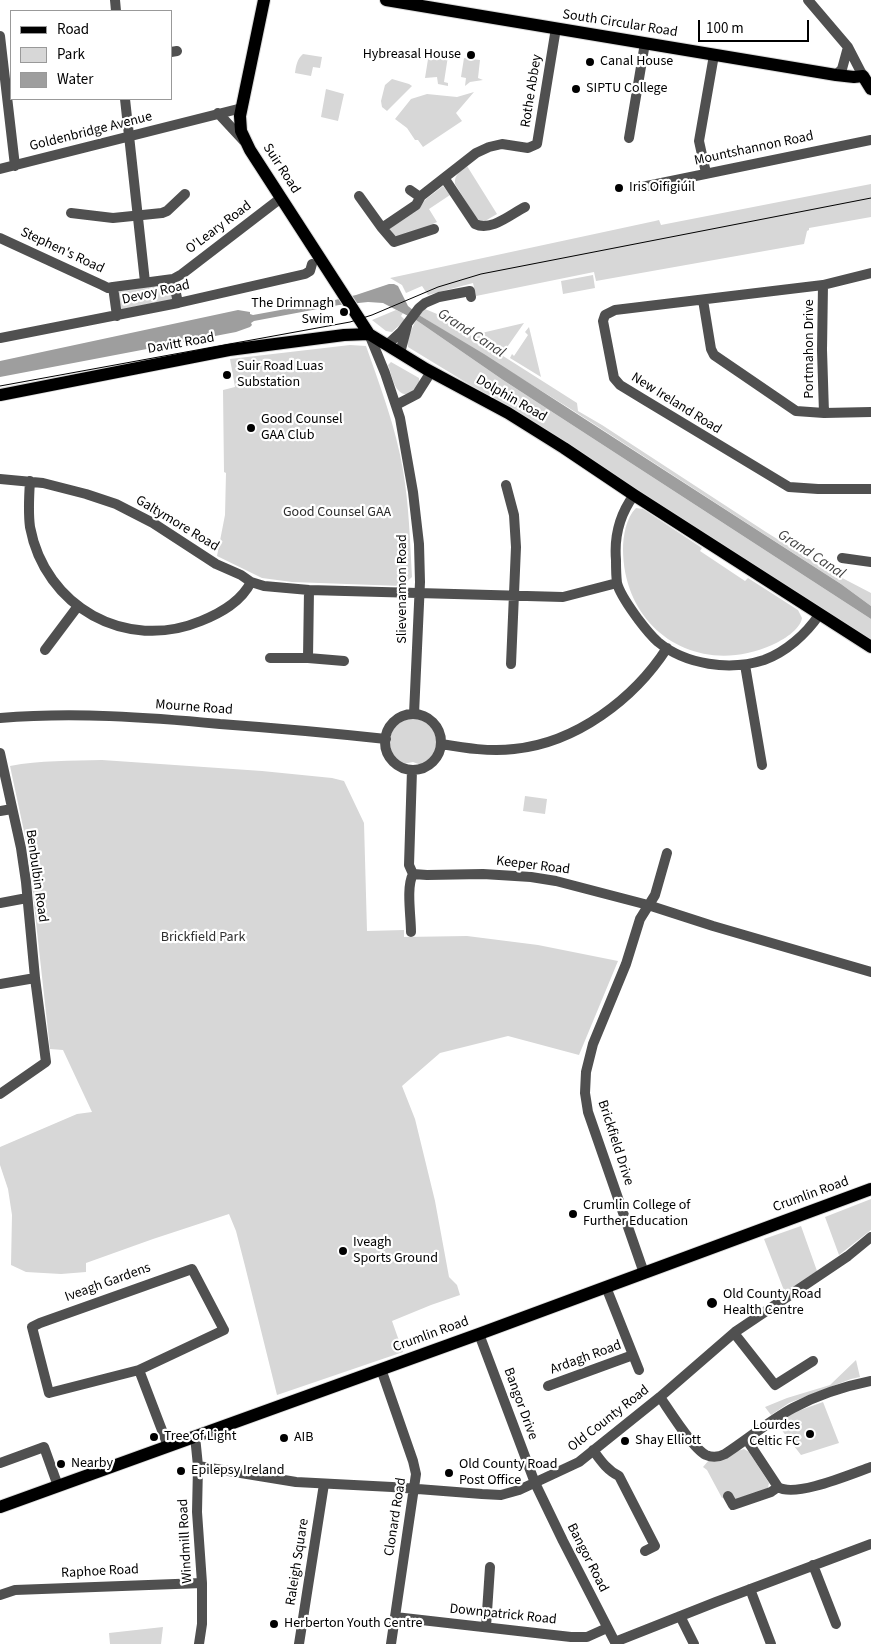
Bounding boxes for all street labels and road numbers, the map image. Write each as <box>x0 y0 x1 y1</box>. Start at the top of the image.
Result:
street label: South Circular Road <box>561 7 679 41</box>
street label: Rothe Abbey <box>518 53 546 129</box>
street label: Goldenbridge Avenue <box>28 109 154 155</box>
street label: Mountshannon Road <box>693 128 815 170</box>
street label: Suir Road <box>259 141 303 197</box>
street label: O'Leary Road <box>183 198 255 258</box>
street label: Stephen's Road <box>17 224 107 278</box>
street label: Devoy Road <box>120 277 192 309</box>
street label: Portmahon Drive <box>802 299 818 399</box>
street label: Davitt Road <box>146 330 216 358</box>
street label: New Ireland Road <box>628 370 724 438</box>
street label: Dolphin Road <box>473 372 549 426</box>
street label: Galtymore Road <box>132 493 222 555</box>
street label: Slievenamon Road <box>395 534 411 644</box>
street label: Mourne Road <box>155 697 233 719</box>
street label: Benbulbin Road <box>21 829 51 923</box>
street label: Keeper Road <box>495 853 571 879</box>
street label: Brickfield Drive <box>593 1098 637 1188</box>
street label: Crumlin Road <box>771 1173 851 1217</box>
street label: Iveagh Gardens <box>63 1260 153 1306</box>
street label: Crumlin Road <box>391 1313 471 1357</box>
street label: Ardagh Road <box>548 1337 624 1379</box>
street label: Bangor Drive <box>499 1366 541 1442</box>
street label: Old County Road <box>565 1382 653 1456</box>
street label: Clonard Road <box>382 1477 410 1557</box>
street label: Windmill Road <box>175 1498 197 1584</box>
street label: Raleigh Square <box>283 1517 313 1607</box>
street label: Bangor Road <box>562 1521 612 1595</box>
street label: Raphoe Road <box>61 1562 139 1582</box>
street label: Downpatrick Road <box>449 1601 557 1629</box>

